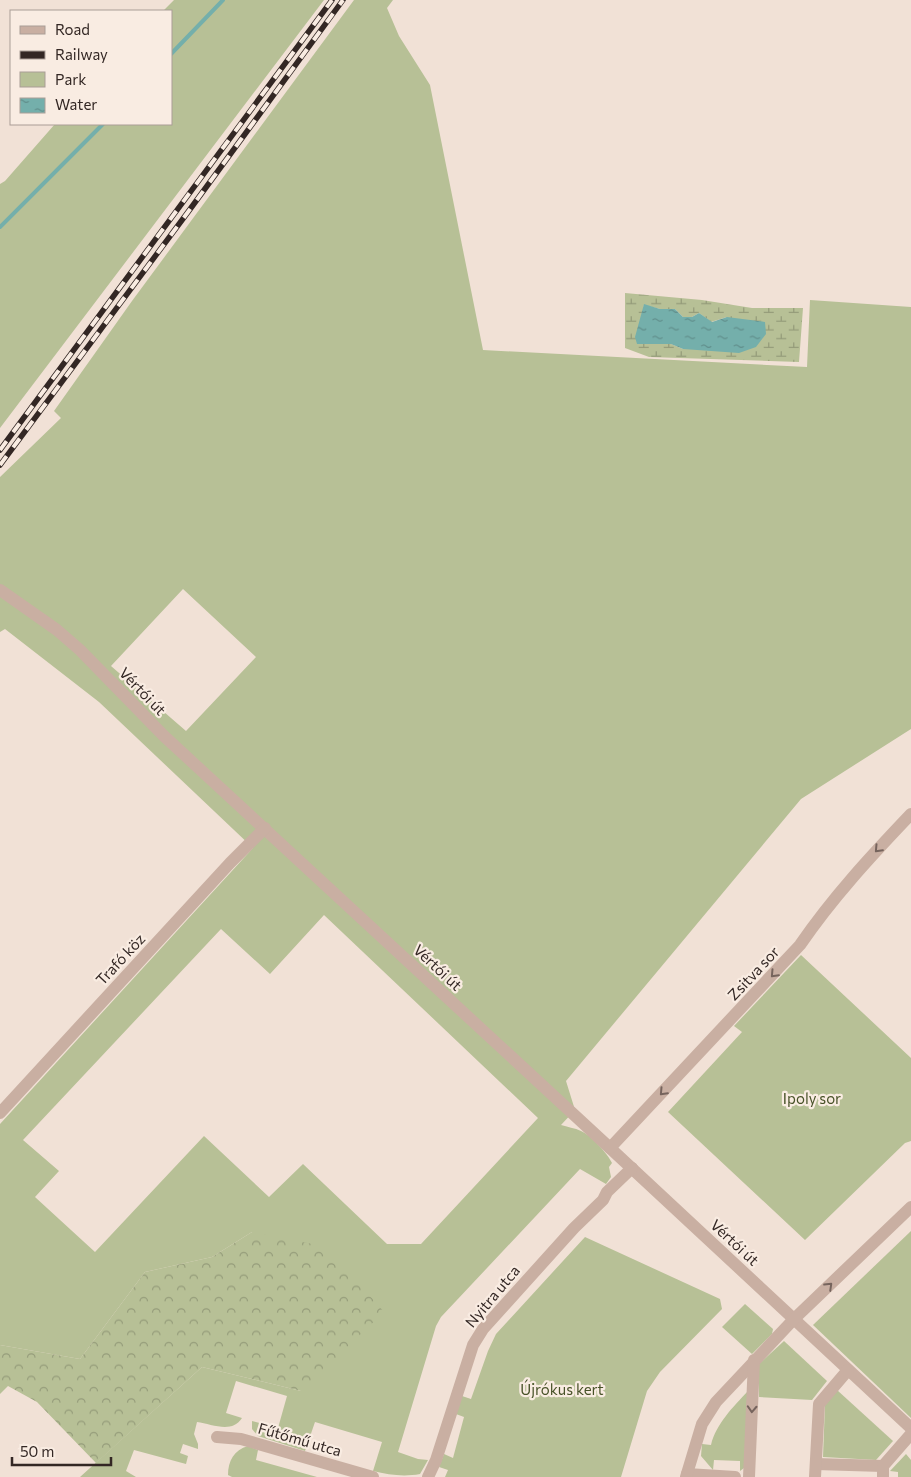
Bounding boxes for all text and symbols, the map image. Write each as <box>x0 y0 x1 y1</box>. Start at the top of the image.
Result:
legend <box>10 10 172 125</box>
text: Road <box>55 20 90 38</box>
text: Railway <box>55 45 108 63</box>
text: Park <box>55 70 86 88</box>
text: Water <box>55 95 97 113</box>
street label: Vértói út <box>116 663 170 719</box>
one-way arrow <box>875 843 884 852</box>
street label: Trafó köz <box>92 930 148 988</box>
street label: Vértói út <box>410 940 466 994</box>
street label: Zsitva sor <box>724 942 782 1004</box>
one-way arrow <box>771 968 780 977</box>
one-way arrow <box>660 1087 669 1096</box>
park label: Ipoly sor <box>783 1089 841 1107</box>
street label: Vértói út <box>707 1215 763 1269</box>
street label: Nyitra utca <box>461 1261 523 1331</box>
one-way arrow <box>824 1283 833 1292</box>
park label: Újrókus kert <box>520 1379 604 1398</box>
one-way arrow <box>746 1405 757 1413</box>
street label: Fűtőmű utca <box>256 1419 344 1459</box>
scale bar <box>12 1434 111 1466</box>
text: 50 m <box>20 1442 54 1460</box>

